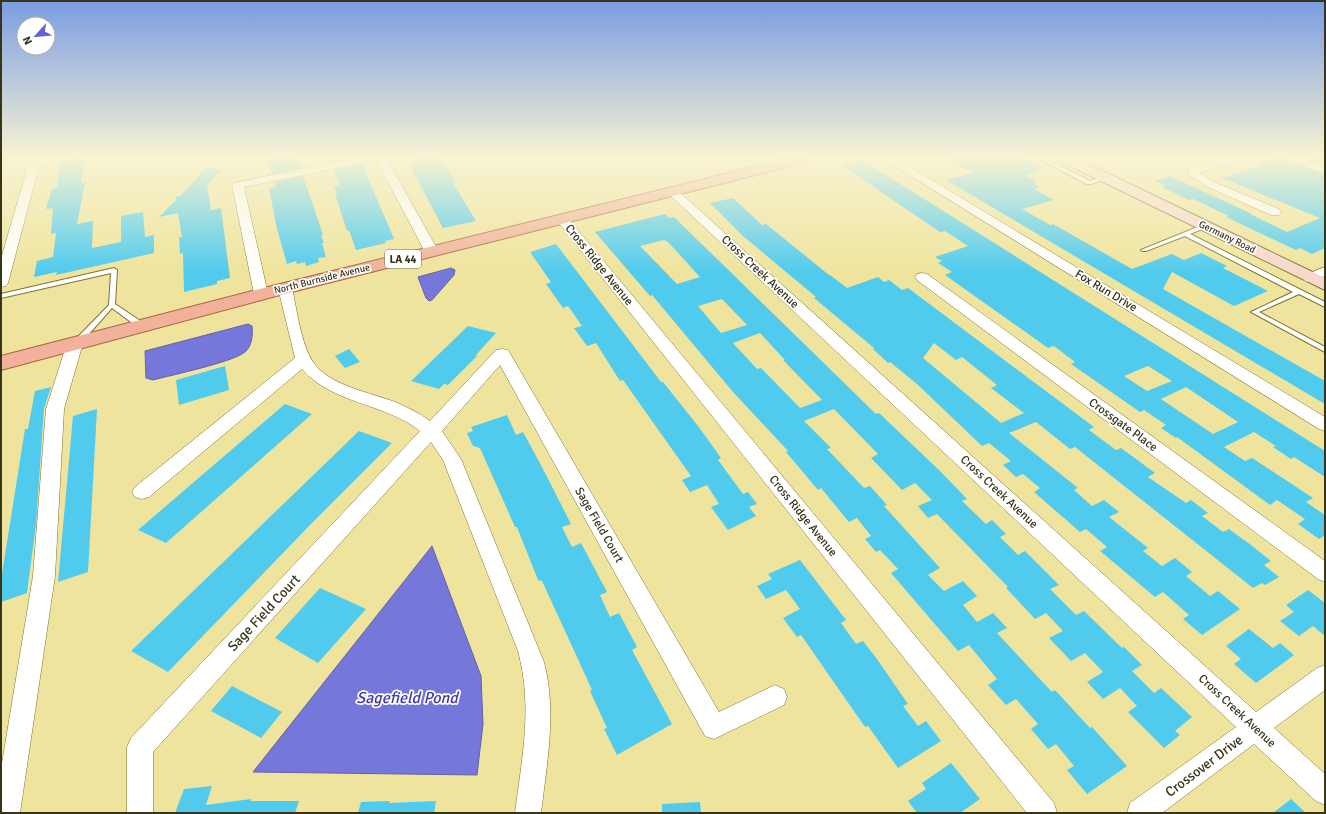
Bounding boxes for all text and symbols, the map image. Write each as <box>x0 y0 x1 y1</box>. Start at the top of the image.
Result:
north arrow <box>16 16 56 56</box>
text: N <box>20 34 35 47</box>
street label: Germany Road <box>1197 218 1257 256</box>
street label: Cross Ridge Avenue <box>562 221 636 309</box>
street label: Cross Creek Avenue <box>718 232 802 312</box>
road number: LA 44 <box>385 250 421 268</box>
street label: North Burnside Avenue <box>273 261 371 297</box>
street label: Fox Run Drive <box>1072 267 1140 315</box>
street label: Crossgate Place <box>1086 395 1160 455</box>
street label: Cross Creek Avenue <box>957 452 1041 532</box>
street label: Cross Ridge Avenue <box>766 472 840 560</box>
street label: Sage Field Court <box>571 485 627 565</box>
street label: Sage Field Court <box>224 571 304 655</box>
street label: Cross Creek Avenue <box>1195 671 1279 751</box>
water label: Sagefield Pond <box>356 688 460 708</box>
street label: Crossover Drive <box>1162 731 1246 801</box>

